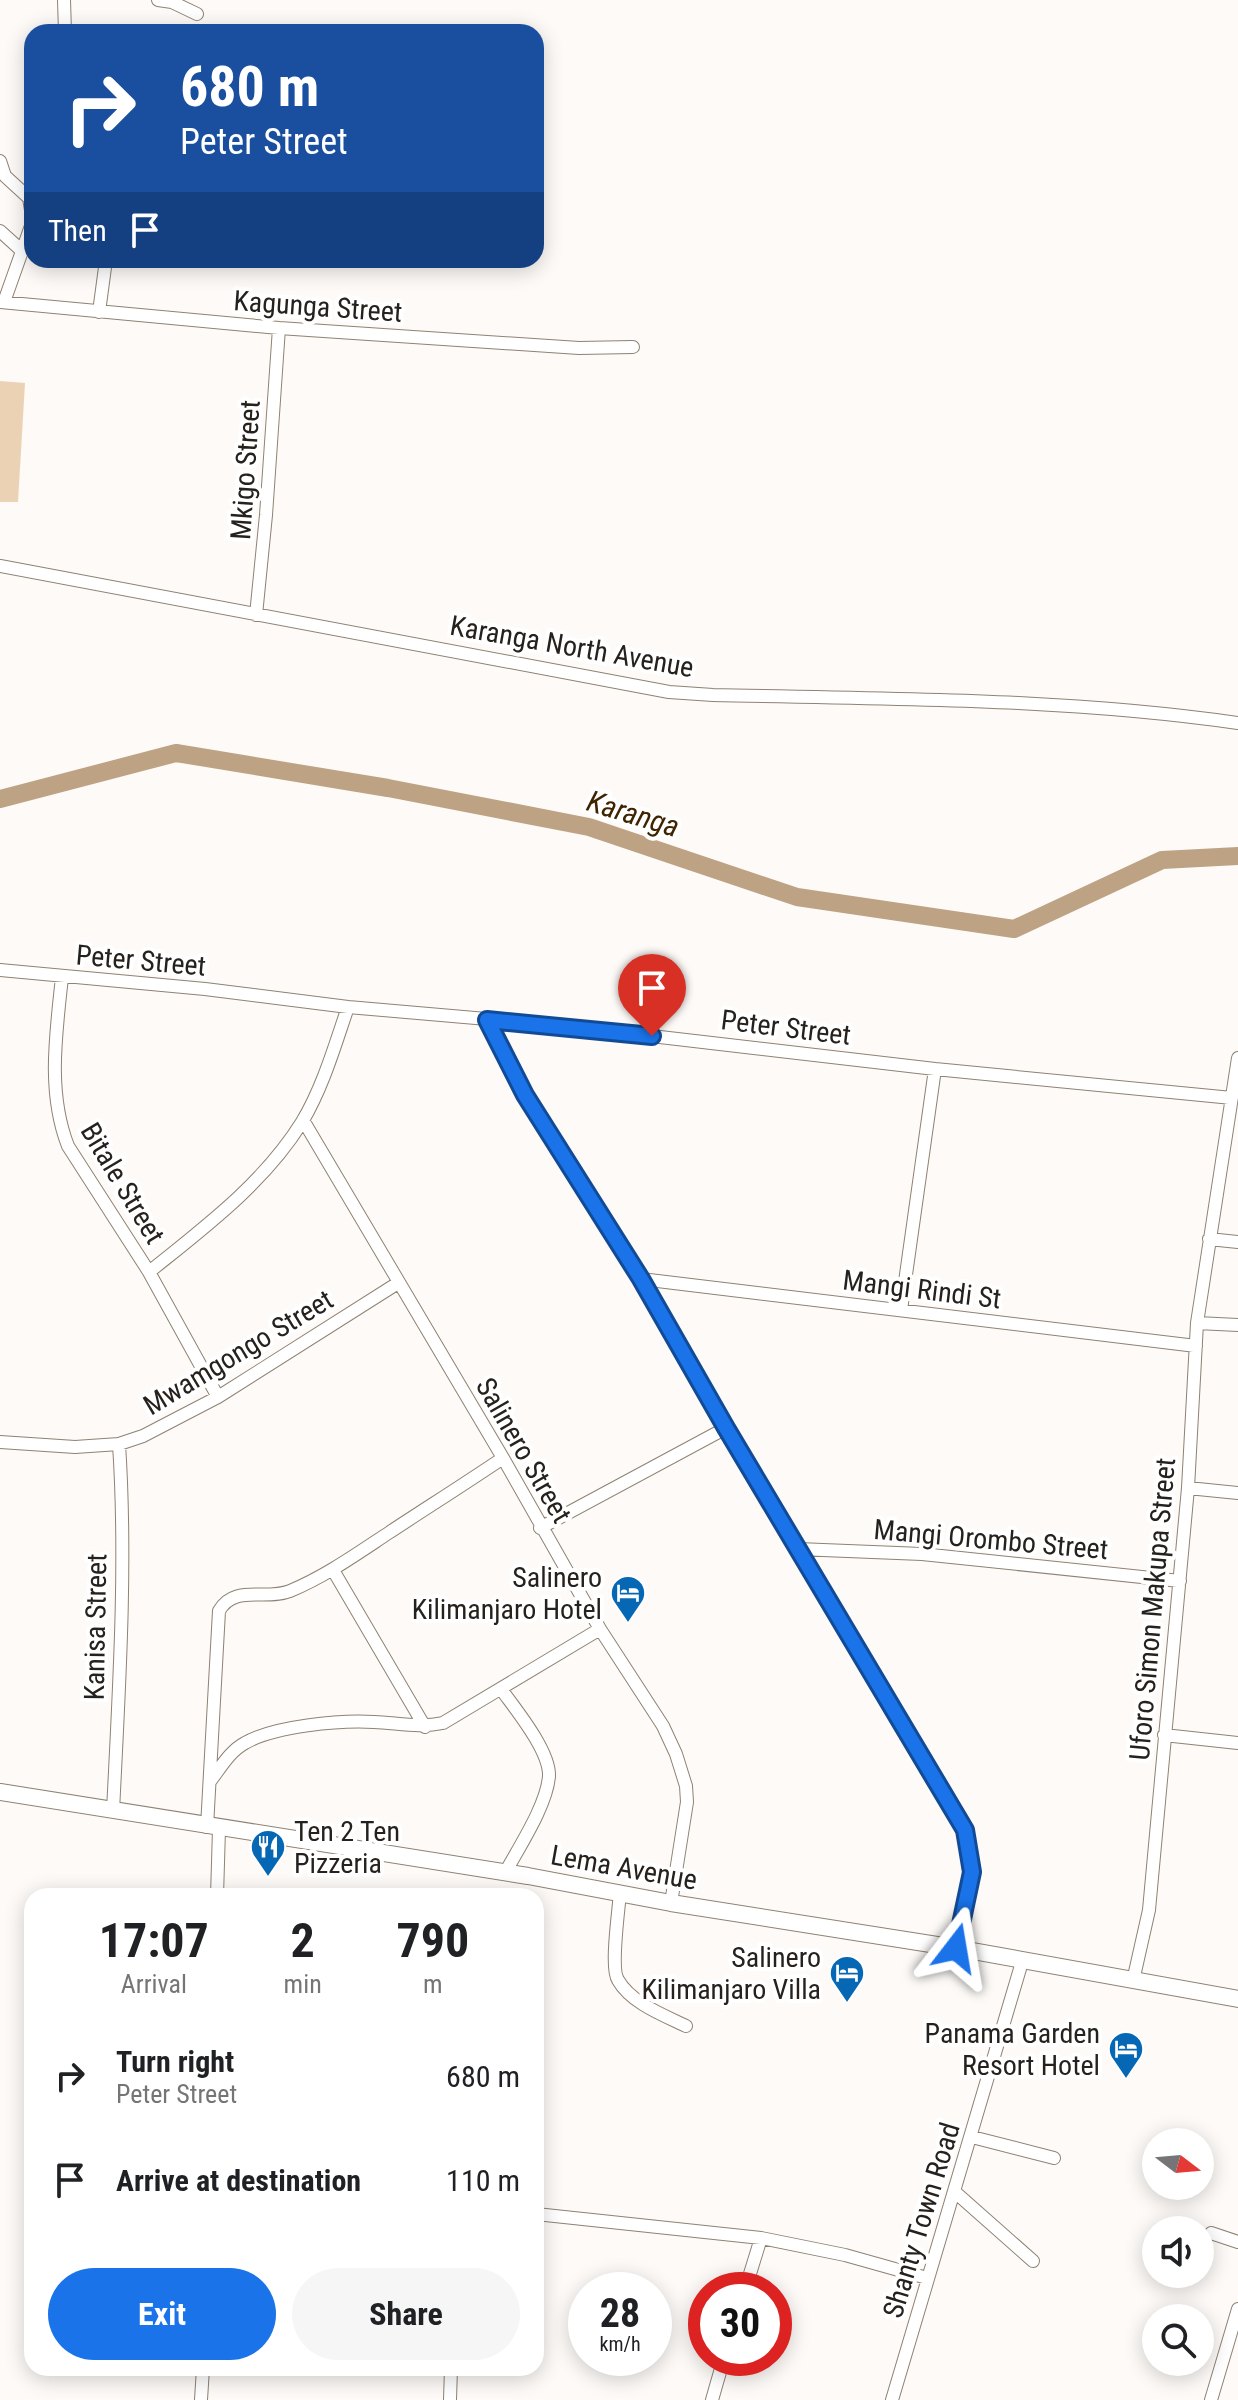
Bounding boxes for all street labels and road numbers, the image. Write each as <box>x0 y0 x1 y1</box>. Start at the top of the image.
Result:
street label: Kagunga Street <box>233 284 403 329</box>
street label: Mkigo Street <box>224 399 267 541</box>
street label: Karanga North Avenue <box>448 609 696 684</box>
street label: Peter Street <box>75 938 207 983</box>
street label: Peter Street <box>719 1003 853 1052</box>
street label: Bitale Street <box>74 1117 171 1250</box>
street label: Mangi Rindi St <box>841 1263 1003 1316</box>
street label: Mwamgongo Street <box>138 1283 339 1422</box>
street label: Salinero Street <box>469 1372 578 1529</box>
street label: Uforo Simon Makupa Street <box>1123 1456 1182 1762</box>
street label: Mangi Orombo Street <box>873 1513 1109 1566</box>
street label: Kanisa Street <box>78 1553 113 1701</box>
street label: Lema Avenue <box>548 1838 700 1897</box>
street label: Shanty Town Road <box>876 2118 967 2322</box>

